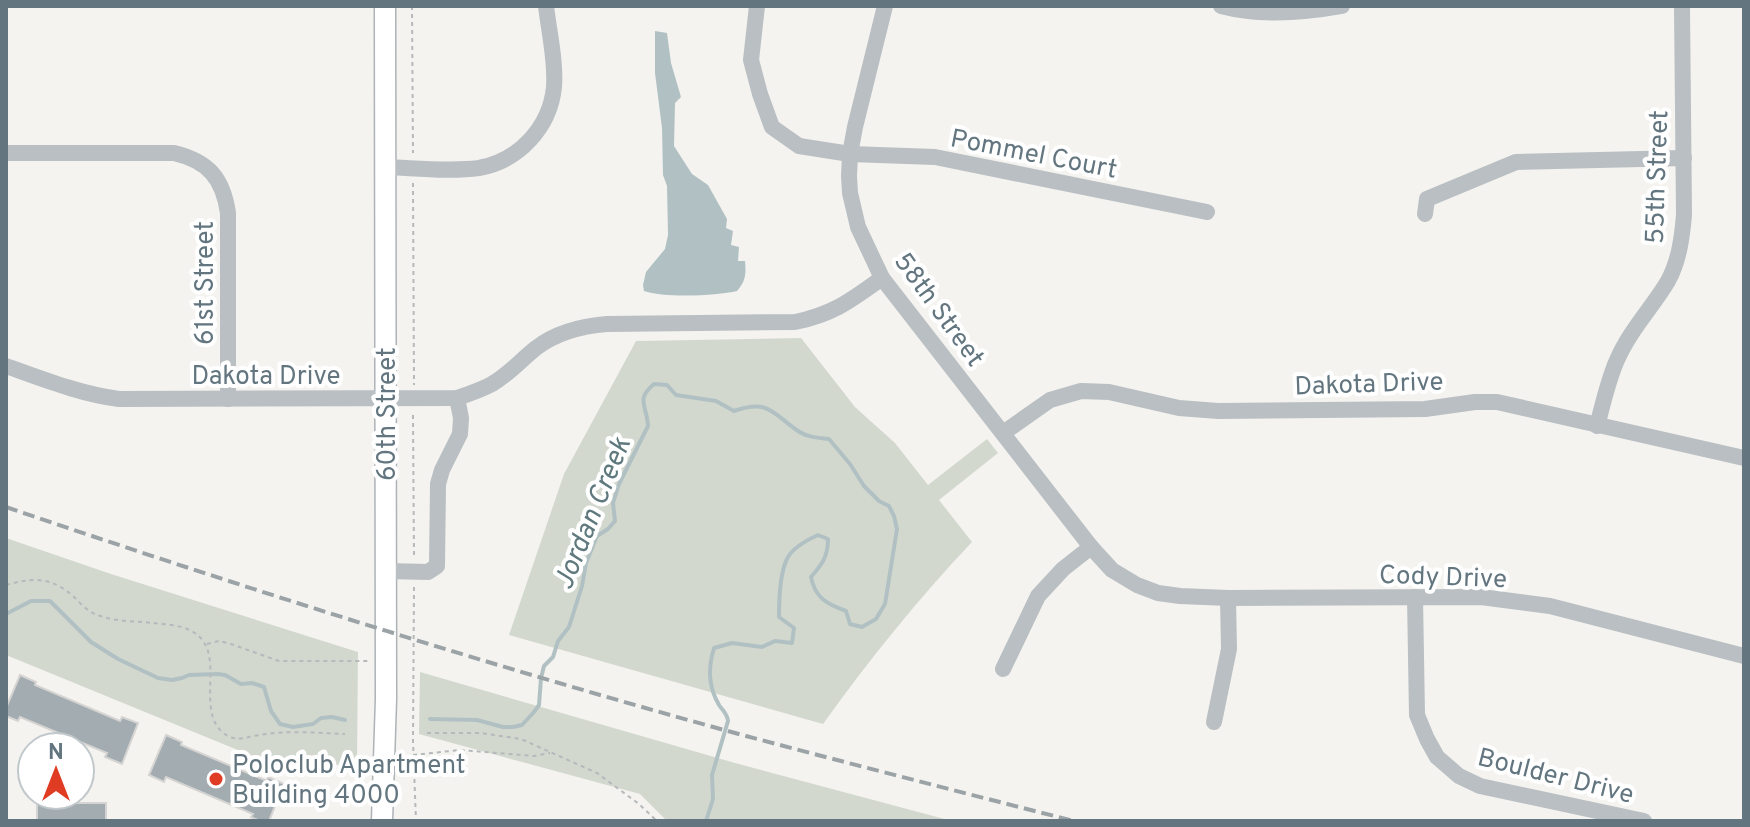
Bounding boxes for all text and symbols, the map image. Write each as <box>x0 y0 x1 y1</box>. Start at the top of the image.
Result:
street label: 55th Street <box>1640 110 1677 245</box>
street label: Pommel Court <box>947 123 1120 188</box>
street label: 61st Street <box>190 221 223 345</box>
street label: 58th Street <box>885 247 990 374</box>
street label: 60th Street <box>372 347 405 481</box>
street label: Dakota Drive <box>191 361 341 394</box>
street label: Dakota Drive <box>1294 366 1444 405</box>
water label: Jordan Creek <box>547 432 641 595</box>
street label: Cody Drive <box>1378 560 1507 597</box>
north arrow <box>16 731 96 811</box>
text: N <box>48 740 64 767</box>
street label: Boulder Drive <box>1474 742 1637 813</box>
place label: Poloclub Apartment Building 4000 <box>232 750 466 813</box>
marker: Poloclub Apartment Building 4000 <box>207 770 225 788</box>

